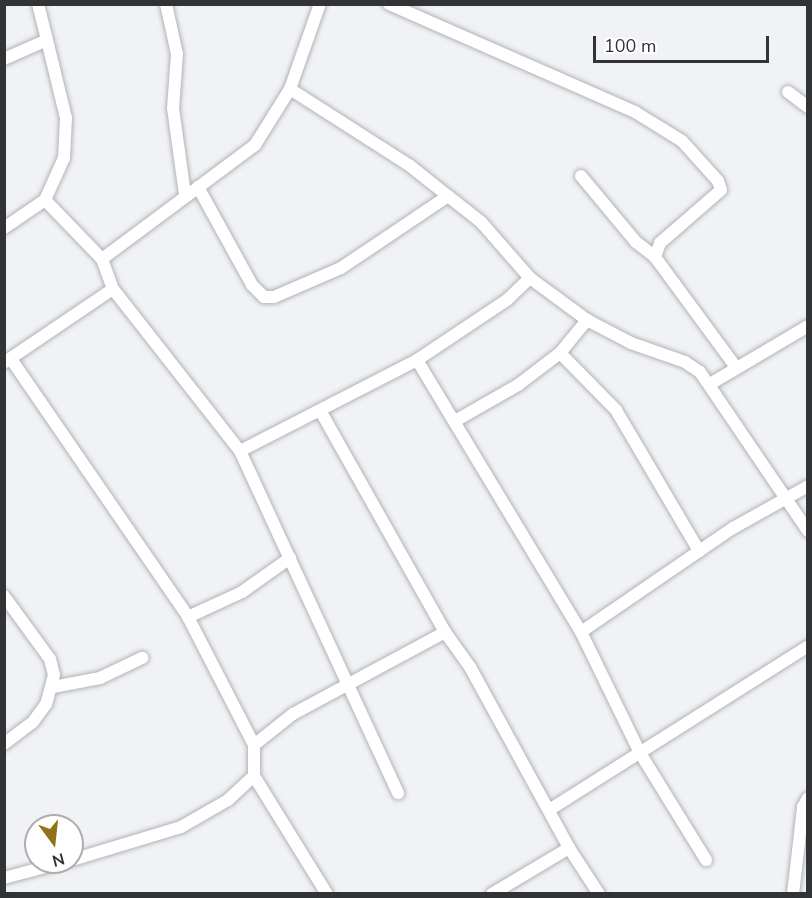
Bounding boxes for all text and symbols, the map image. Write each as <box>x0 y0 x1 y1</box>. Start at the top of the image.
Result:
scale bar <box>596 24 772 62</box>
text: 100 m <box>604 34 656 58</box>
north arrow <box>24 814 84 874</box>
text: N <box>50 847 67 872</box>

